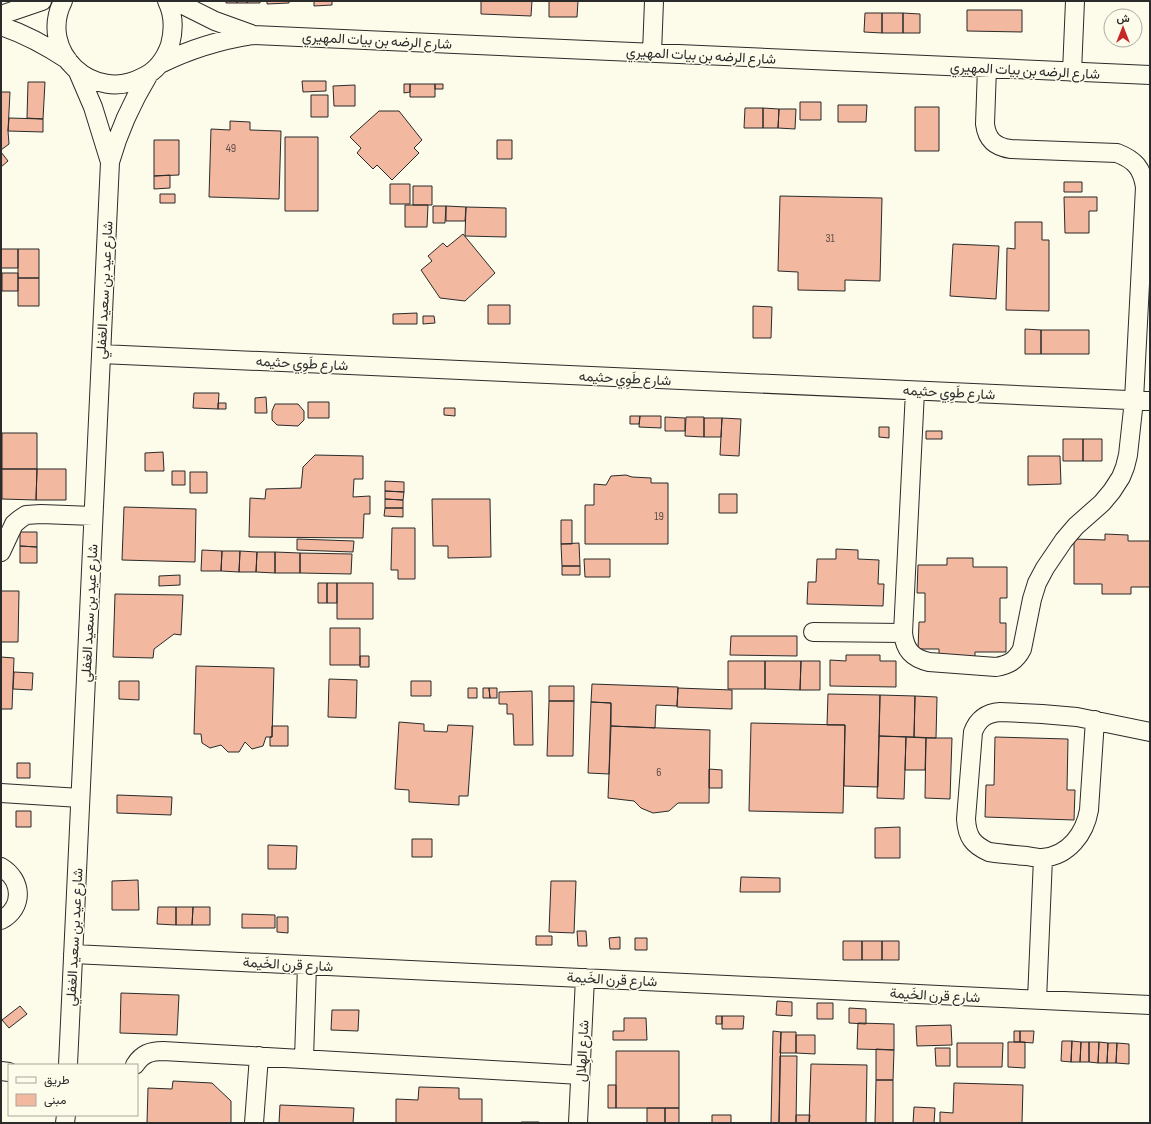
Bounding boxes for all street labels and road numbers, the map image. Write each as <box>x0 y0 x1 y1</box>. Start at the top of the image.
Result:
street label: شارع الرضه بن بيات المهيري <box>301 28 452 56</box>
street label: شارع الرضه بن بيات المهيري <box>625 43 776 71</box>
street label: شارع الرضه بن بيات المهيري <box>949 58 1100 86</box>
street label: شارع عيد بن سعيد الغفلي <box>92 220 120 360</box>
street label: شارع طَوِي حثيمه <box>255 353 349 377</box>
street label: شارع طَوِي حثيمه <box>578 368 672 392</box>
street label: شارع طَوِي حثيمه <box>902 382 996 406</box>
street label: شارع عيد بن سعيد الغفلي <box>77 543 105 683</box>
street label: شارع عيد بن سعيد الغفلي <box>62 867 90 1007</box>
street label: شارع قرن الخَيمة <box>242 954 334 977</box>
street label: شارع قرن الخَيمة <box>566 969 658 992</box>
street label: شارع قرن الخَيمة <box>889 985 981 1008</box>
street label: شارع الهِلال <box>572 1020 596 1083</box>

